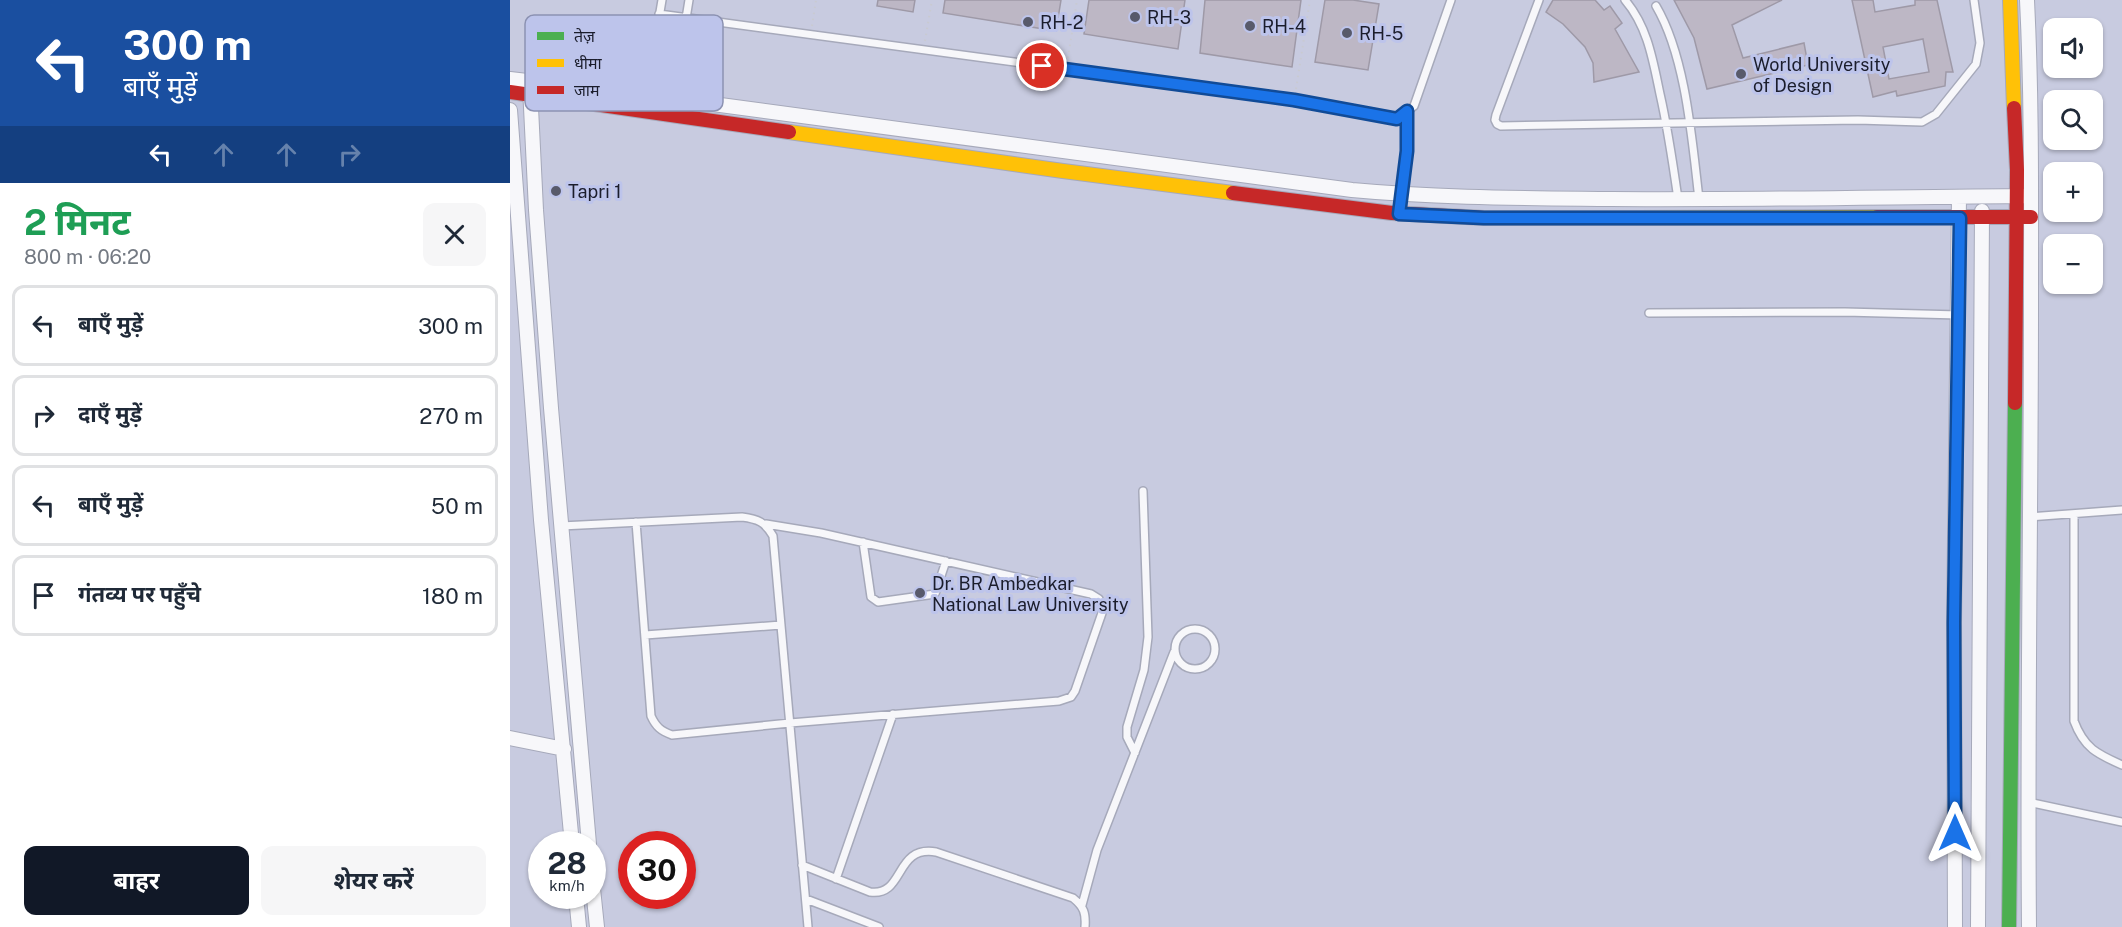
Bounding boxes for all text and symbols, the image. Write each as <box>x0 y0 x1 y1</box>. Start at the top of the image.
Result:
place label: RH-3 <box>1147 7 1191 28</box>
marker: RH-3 <box>1128 10 1142 24</box>
place label: RH-2 <box>1040 12 1084 33</box>
legend <box>525 15 723 111</box>
marker: RH-2 <box>1021 15 1035 29</box>
place label: RH-4 <box>1262 16 1306 37</box>
map controls <box>2043 18 2103 294</box>
button: sound <box>2043 18 2103 78</box>
marker: RH-4 <box>1243 19 1257 33</box>
text: 300 m <box>123 20 252 69</box>
place label: RH-5 <box>1359 23 1403 44</box>
icon: left <box>24 24 102 102</box>
marker: RH-5 <box>1340 26 1354 40</box>
text: तेज़ <box>574 27 596 46</box>
pin <box>1016 40 1067 91</box>
icon: arrive <box>1025 49 1058 82</box>
text: धीमा <box>574 54 603 73</box>
place label: World University of Design <box>1753 54 1891 96</box>
marker: World University of Design <box>1734 67 1748 81</box>
text: बाएँ मुड़ें <box>123 70 198 102</box>
text: जाम <box>574 81 600 100</box>
button: search <box>2043 90 2103 150</box>
icon: left <box>144 138 177 171</box>
icon: ahead <box>207 138 240 171</box>
icon: ahead <box>270 138 303 171</box>
icon: right <box>333 138 366 171</box>
button: + <box>2043 162 2103 222</box>
place label: Tapri 1 <box>568 181 621 202</box>
marker: Tapri 1 <box>549 184 563 198</box>
text: 2 मिनट <box>24 201 131 243</box>
button: close <box>423 203 486 266</box>
button: − <box>2043 234 2103 294</box>
text: 800 m · 06:20 <box>24 245 151 269</box>
icon: left <box>27 309 60 342</box>
text: बाएँ मुड़ें <box>78 311 143 337</box>
text: 300 m <box>418 313 483 339</box>
icon: right <box>27 399 60 432</box>
text: दाएँ मुड़ें <box>78 401 142 427</box>
text: 270 m <box>419 403 483 429</box>
icon: left <box>27 489 60 522</box>
text: बाएँ मुड़ें <box>78 491 143 517</box>
text: 50 m <box>431 493 483 519</box>
place label: Dr. BR Ambedkar National Law University <box>932 573 1129 615</box>
icon: arrive <box>27 579 60 612</box>
text: गंतव्य पर पहुँचे <box>78 581 201 607</box>
text: 180 m <box>422 583 483 609</box>
marker: Dr. BR Ambedkar National Law University <box>913 586 927 600</box>
position arrow <box>1923 801 1987 865</box>
speed limit sign: 30 <box>618 831 696 909</box>
text: 28 <box>547 845 587 881</box>
button: बाहर <box>24 846 249 915</box>
button: शेयर करें <box>261 846 486 915</box>
text: km/h <box>549 877 585 894</box>

